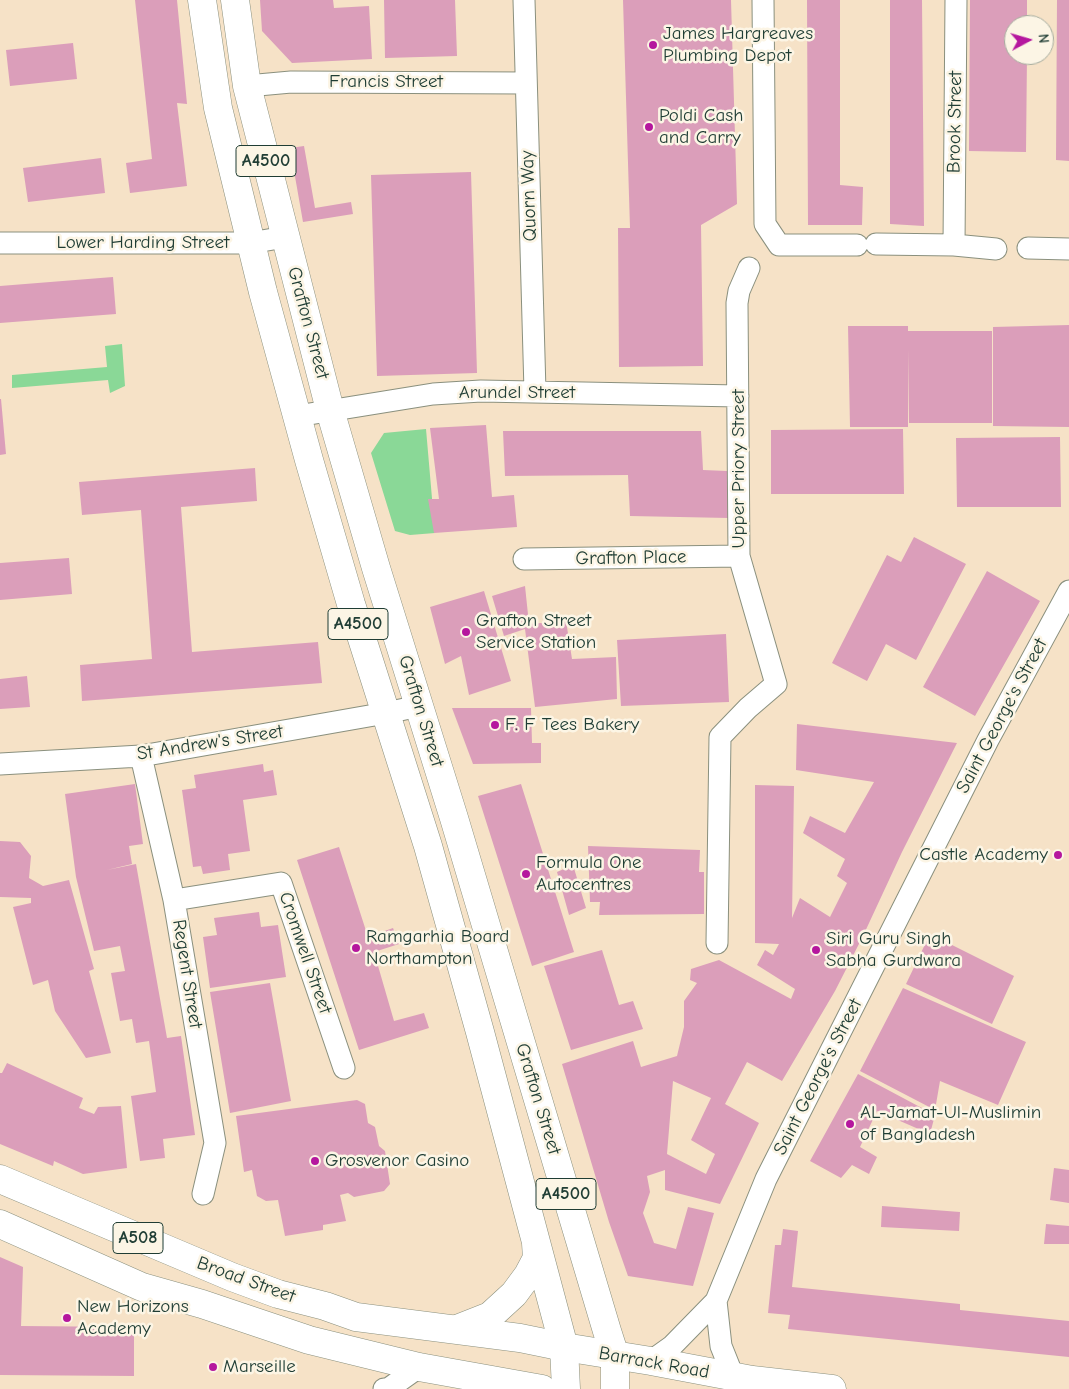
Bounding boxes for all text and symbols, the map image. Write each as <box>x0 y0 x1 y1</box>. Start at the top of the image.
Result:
north arrow <box>1004 15 1054 65</box>
place label: James Hargreaves Plumbing Depot <box>663 23 813 67</box>
text: N <box>1034 33 1052 44</box>
marker: James Hargreaves Plumbing Depot <box>647 39 659 51</box>
street label: Francis Street <box>329 71 443 93</box>
street label: Brook Street <box>943 71 967 173</box>
place label: Poldi Cash and Carry <box>659 105 743 149</box>
marker: Poldi Cash and Carry <box>643 121 655 133</box>
road number: A4500 <box>236 146 296 177</box>
street label: Quorn Way <box>516 150 542 242</box>
street label: Lower Harding Street <box>57 232 229 254</box>
street label: Grafton Street <box>282 264 334 382</box>
street label: Arundel Street <box>459 382 575 404</box>
street label: Upper Priory Street <box>728 389 750 549</box>
street label: Grafton Place <box>575 546 687 570</box>
road number: A4500 <box>328 608 388 640</box>
place label: Grafton Street Service Station <box>476 610 596 654</box>
marker: Grafton Street Service Station <box>460 626 472 638</box>
street label: Saint George's Street <box>952 635 1052 797</box>
street label: Grafton Street <box>393 653 449 769</box>
place label: F. F Tees Bakery <box>505 714 639 736</box>
marker: F. F Tees Bakery <box>489 719 501 731</box>
street label: St Andrew's Street <box>135 720 285 766</box>
place label: Castle Academy <box>919 844 1048 866</box>
marker: Castle Academy <box>1052 849 1064 861</box>
place label: Formula One Autocentres <box>536 852 641 896</box>
marker: Formula One Autocentres <box>520 868 532 880</box>
street label: Cromwell Street <box>273 889 337 1017</box>
street label: Regent Street <box>167 918 207 1030</box>
place label: Ramgarhia Board Northampton <box>366 926 509 970</box>
place label: Siri Guru Singh Sabha Gurdwara <box>826 928 961 972</box>
marker: Ramgarhia Board Northampton <box>350 942 362 954</box>
marker: Siri Guru Singh Sabha Gurdwara <box>810 944 822 956</box>
street label: Saint George's Street <box>769 995 867 1159</box>
street label: Grafton Street <box>510 1041 566 1157</box>
place label: AL-Jamat-Ul-Muslimin of Bangladesh <box>860 1102 1041 1146</box>
marker: AL-Jamat-Ul-Muslimin of Bangladesh <box>844 1118 856 1130</box>
place label: Grosvenor Casino <box>325 1150 469 1172</box>
marker: Grosvenor Casino <box>309 1155 321 1167</box>
road number: A4500 <box>536 1178 596 1210</box>
road number: A508 <box>113 1222 163 1254</box>
street label: Broad Street <box>194 1252 298 1308</box>
place label: New Horizons Academy <box>77 1296 189 1340</box>
marker: New Horizons Academy <box>61 1312 73 1324</box>
street label: Barrack Road <box>597 1342 711 1384</box>
place label: Marseille <box>223 1356 296 1378</box>
marker: Marseille <box>207 1361 219 1373</box>

